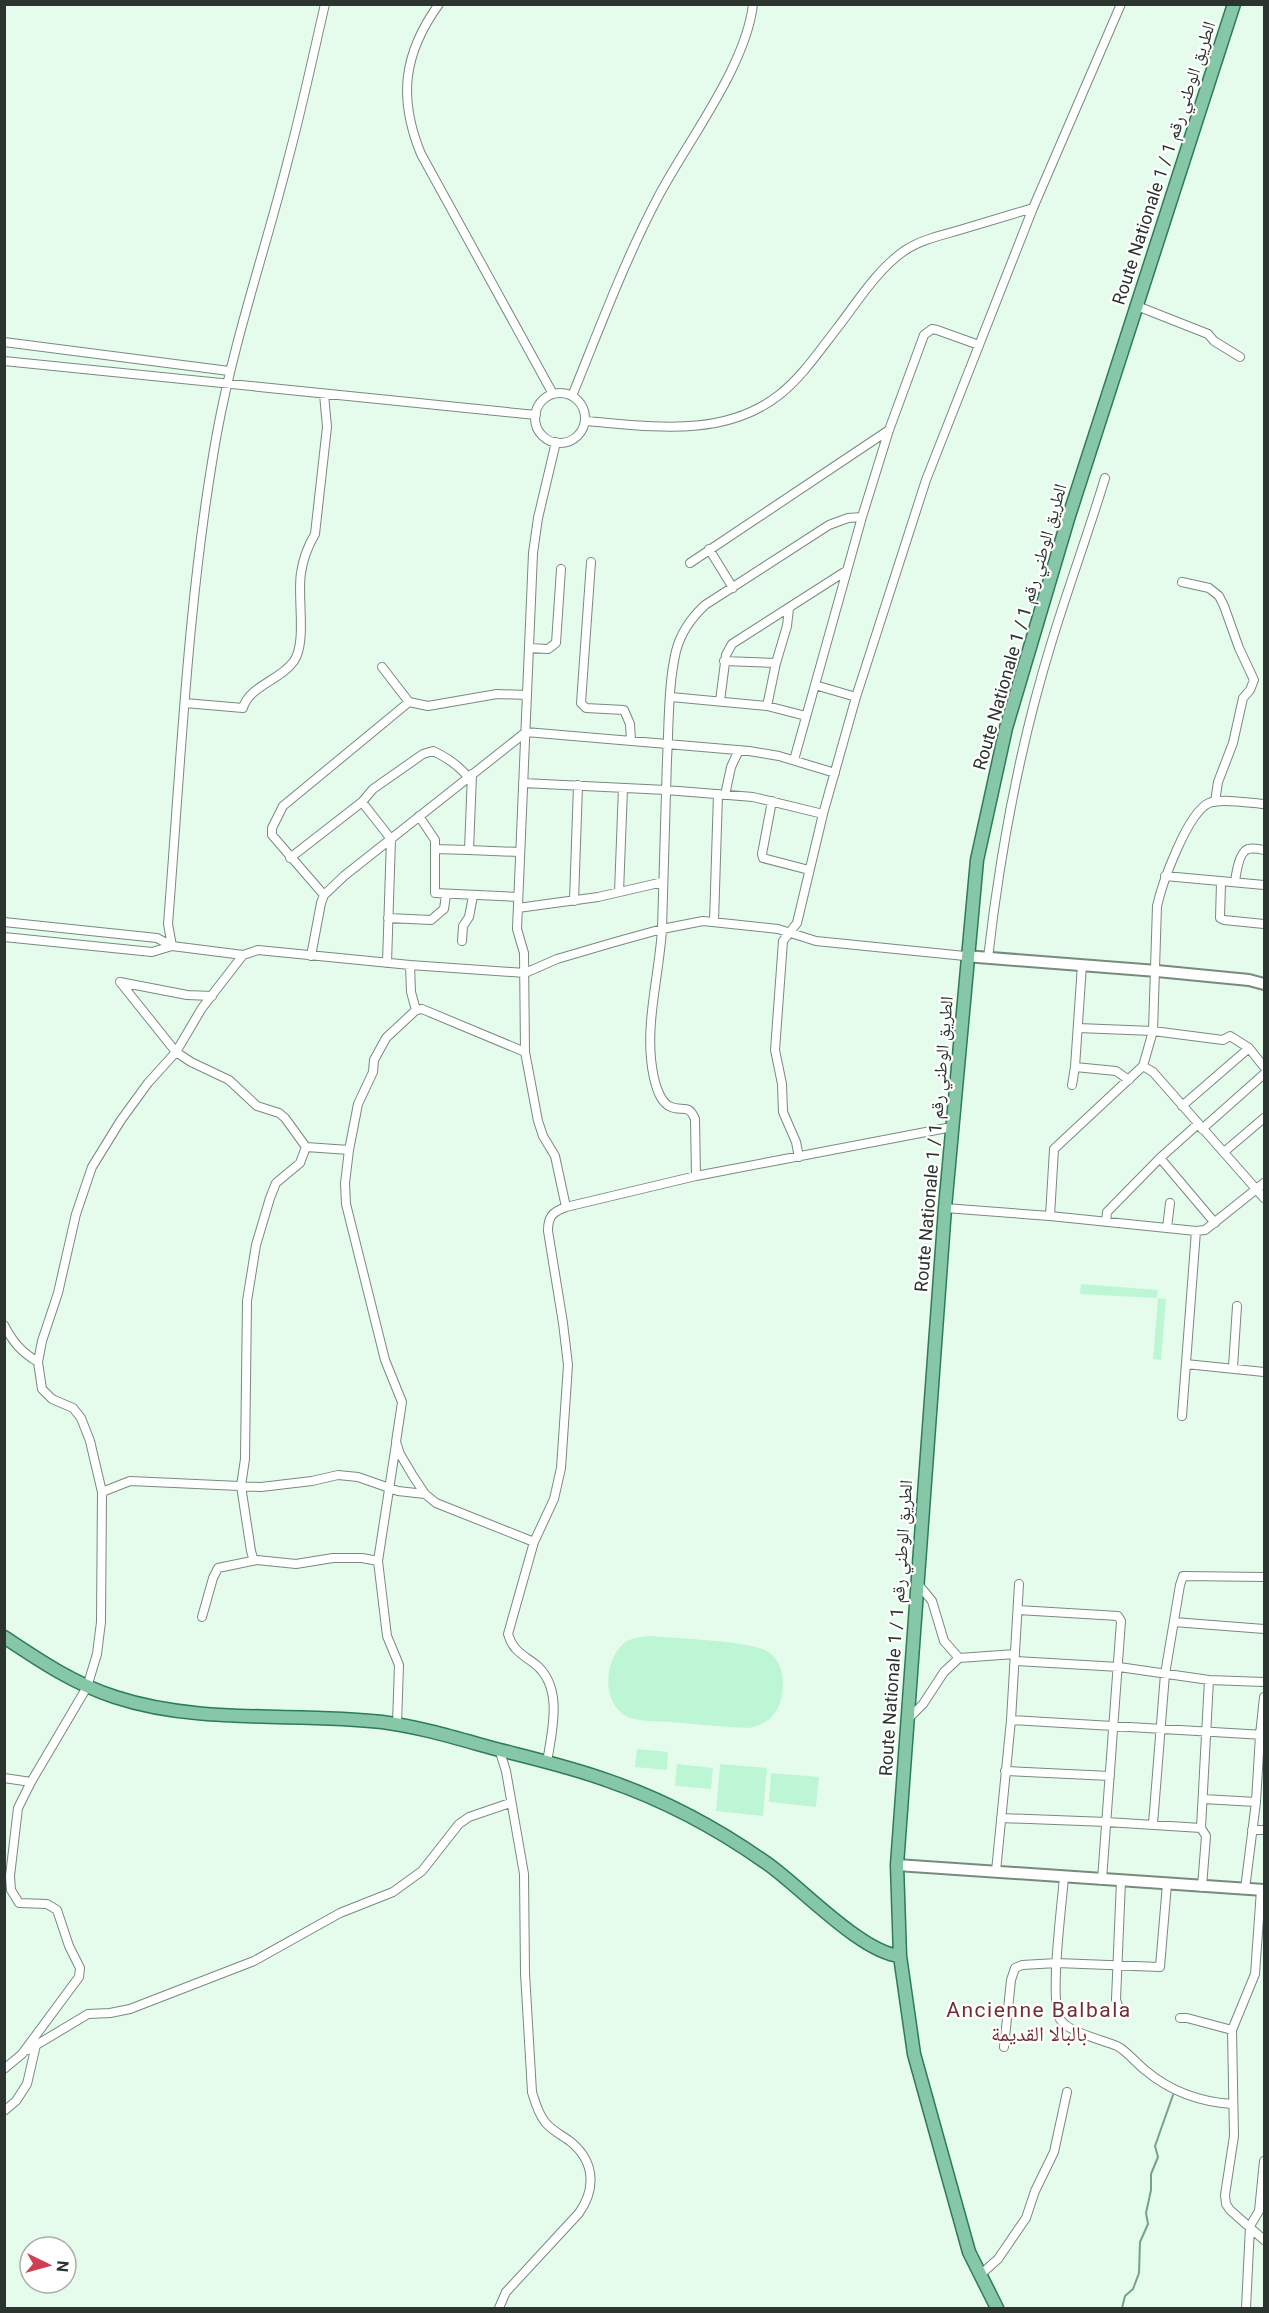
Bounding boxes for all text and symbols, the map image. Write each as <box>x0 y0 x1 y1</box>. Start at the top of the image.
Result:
street label: Route Nationale 1 / الطريق الوطني رقم 1 <box>1108 18 1224 309</box>
street label: Route Nationale 1 / الطريق الوطني رقم 1 <box>969 481 1075 774</box>
street label: Route Nationale 1 / الطريق الوطني رقم 1 <box>910 995 961 1293</box>
street label: Route Nationale 1 / الطريق الوطني رقم 1 <box>875 1479 921 1777</box>
district label: Ancienne Balbala بالبالا القديمة <box>946 1998 1132 2046</box>
north arrow <box>18 2235 78 2295</box>
text: N <box>52 2260 72 2273</box>

